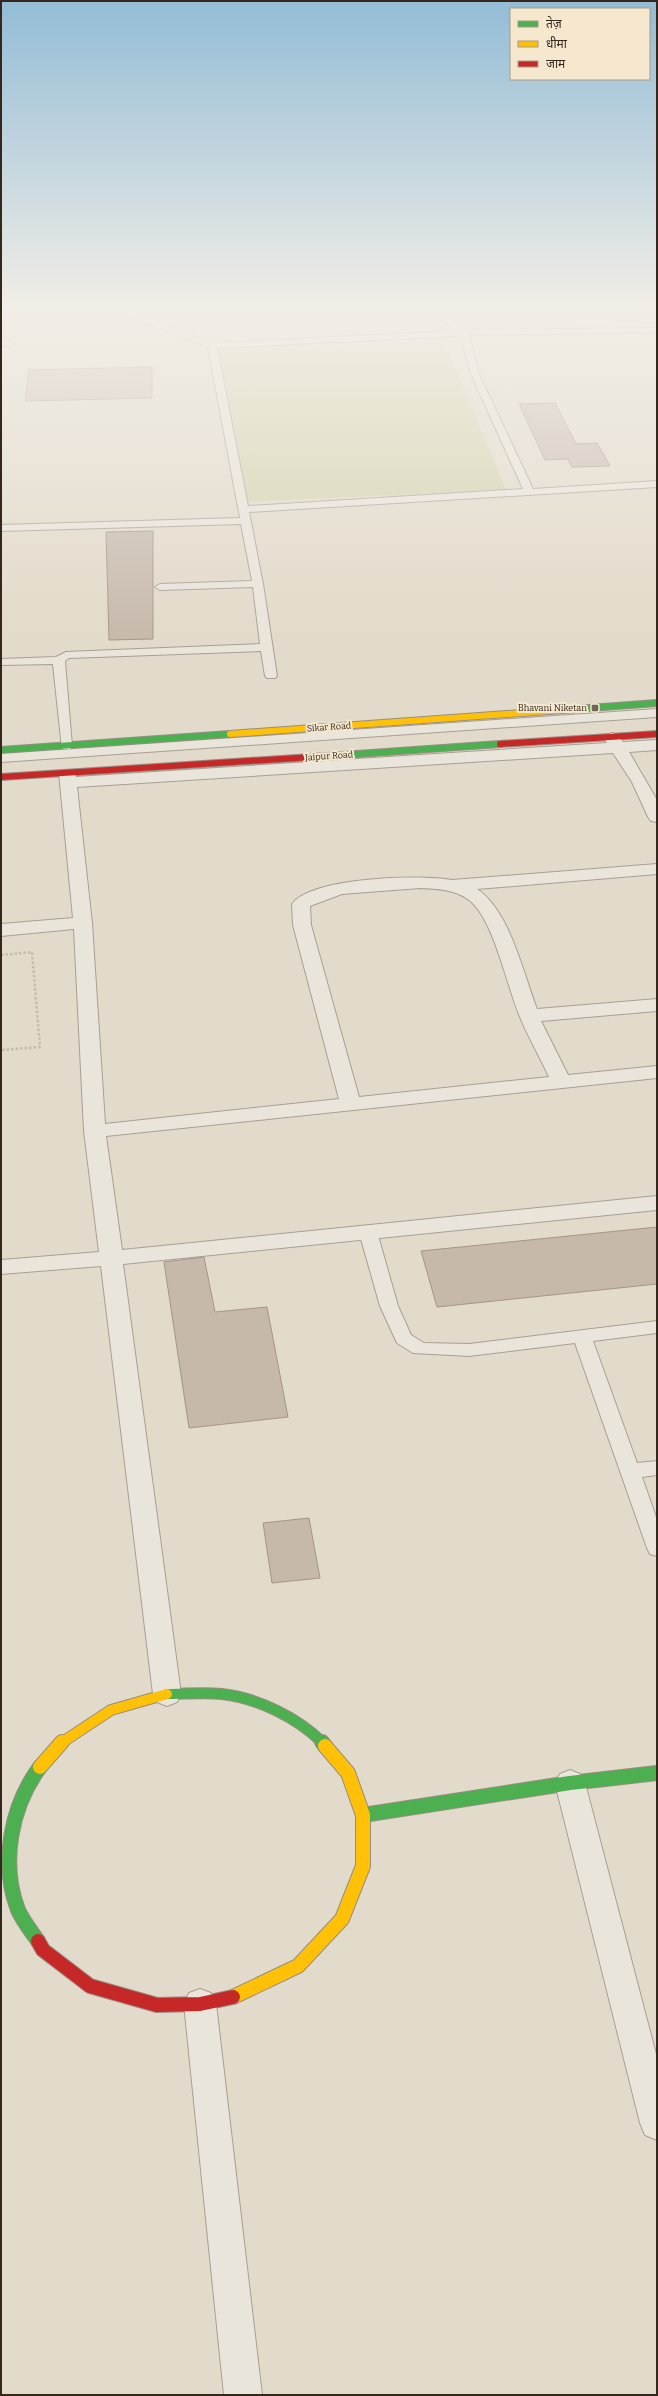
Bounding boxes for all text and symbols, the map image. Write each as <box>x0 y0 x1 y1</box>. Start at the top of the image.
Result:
legend <box>510 8 650 80</box>
text: तेज़ <box>546 16 563 31</box>
text: धीमा <box>546 36 568 51</box>
text: जाम <box>546 57 566 71</box>
place label: Bhavani Niketan <box>518 703 587 713</box>
marker: Bhavani Niketan <box>590 703 600 713</box>
street label: Sikar Road <box>306 720 352 734</box>
street label: Jaipur Road <box>304 749 354 763</box>

